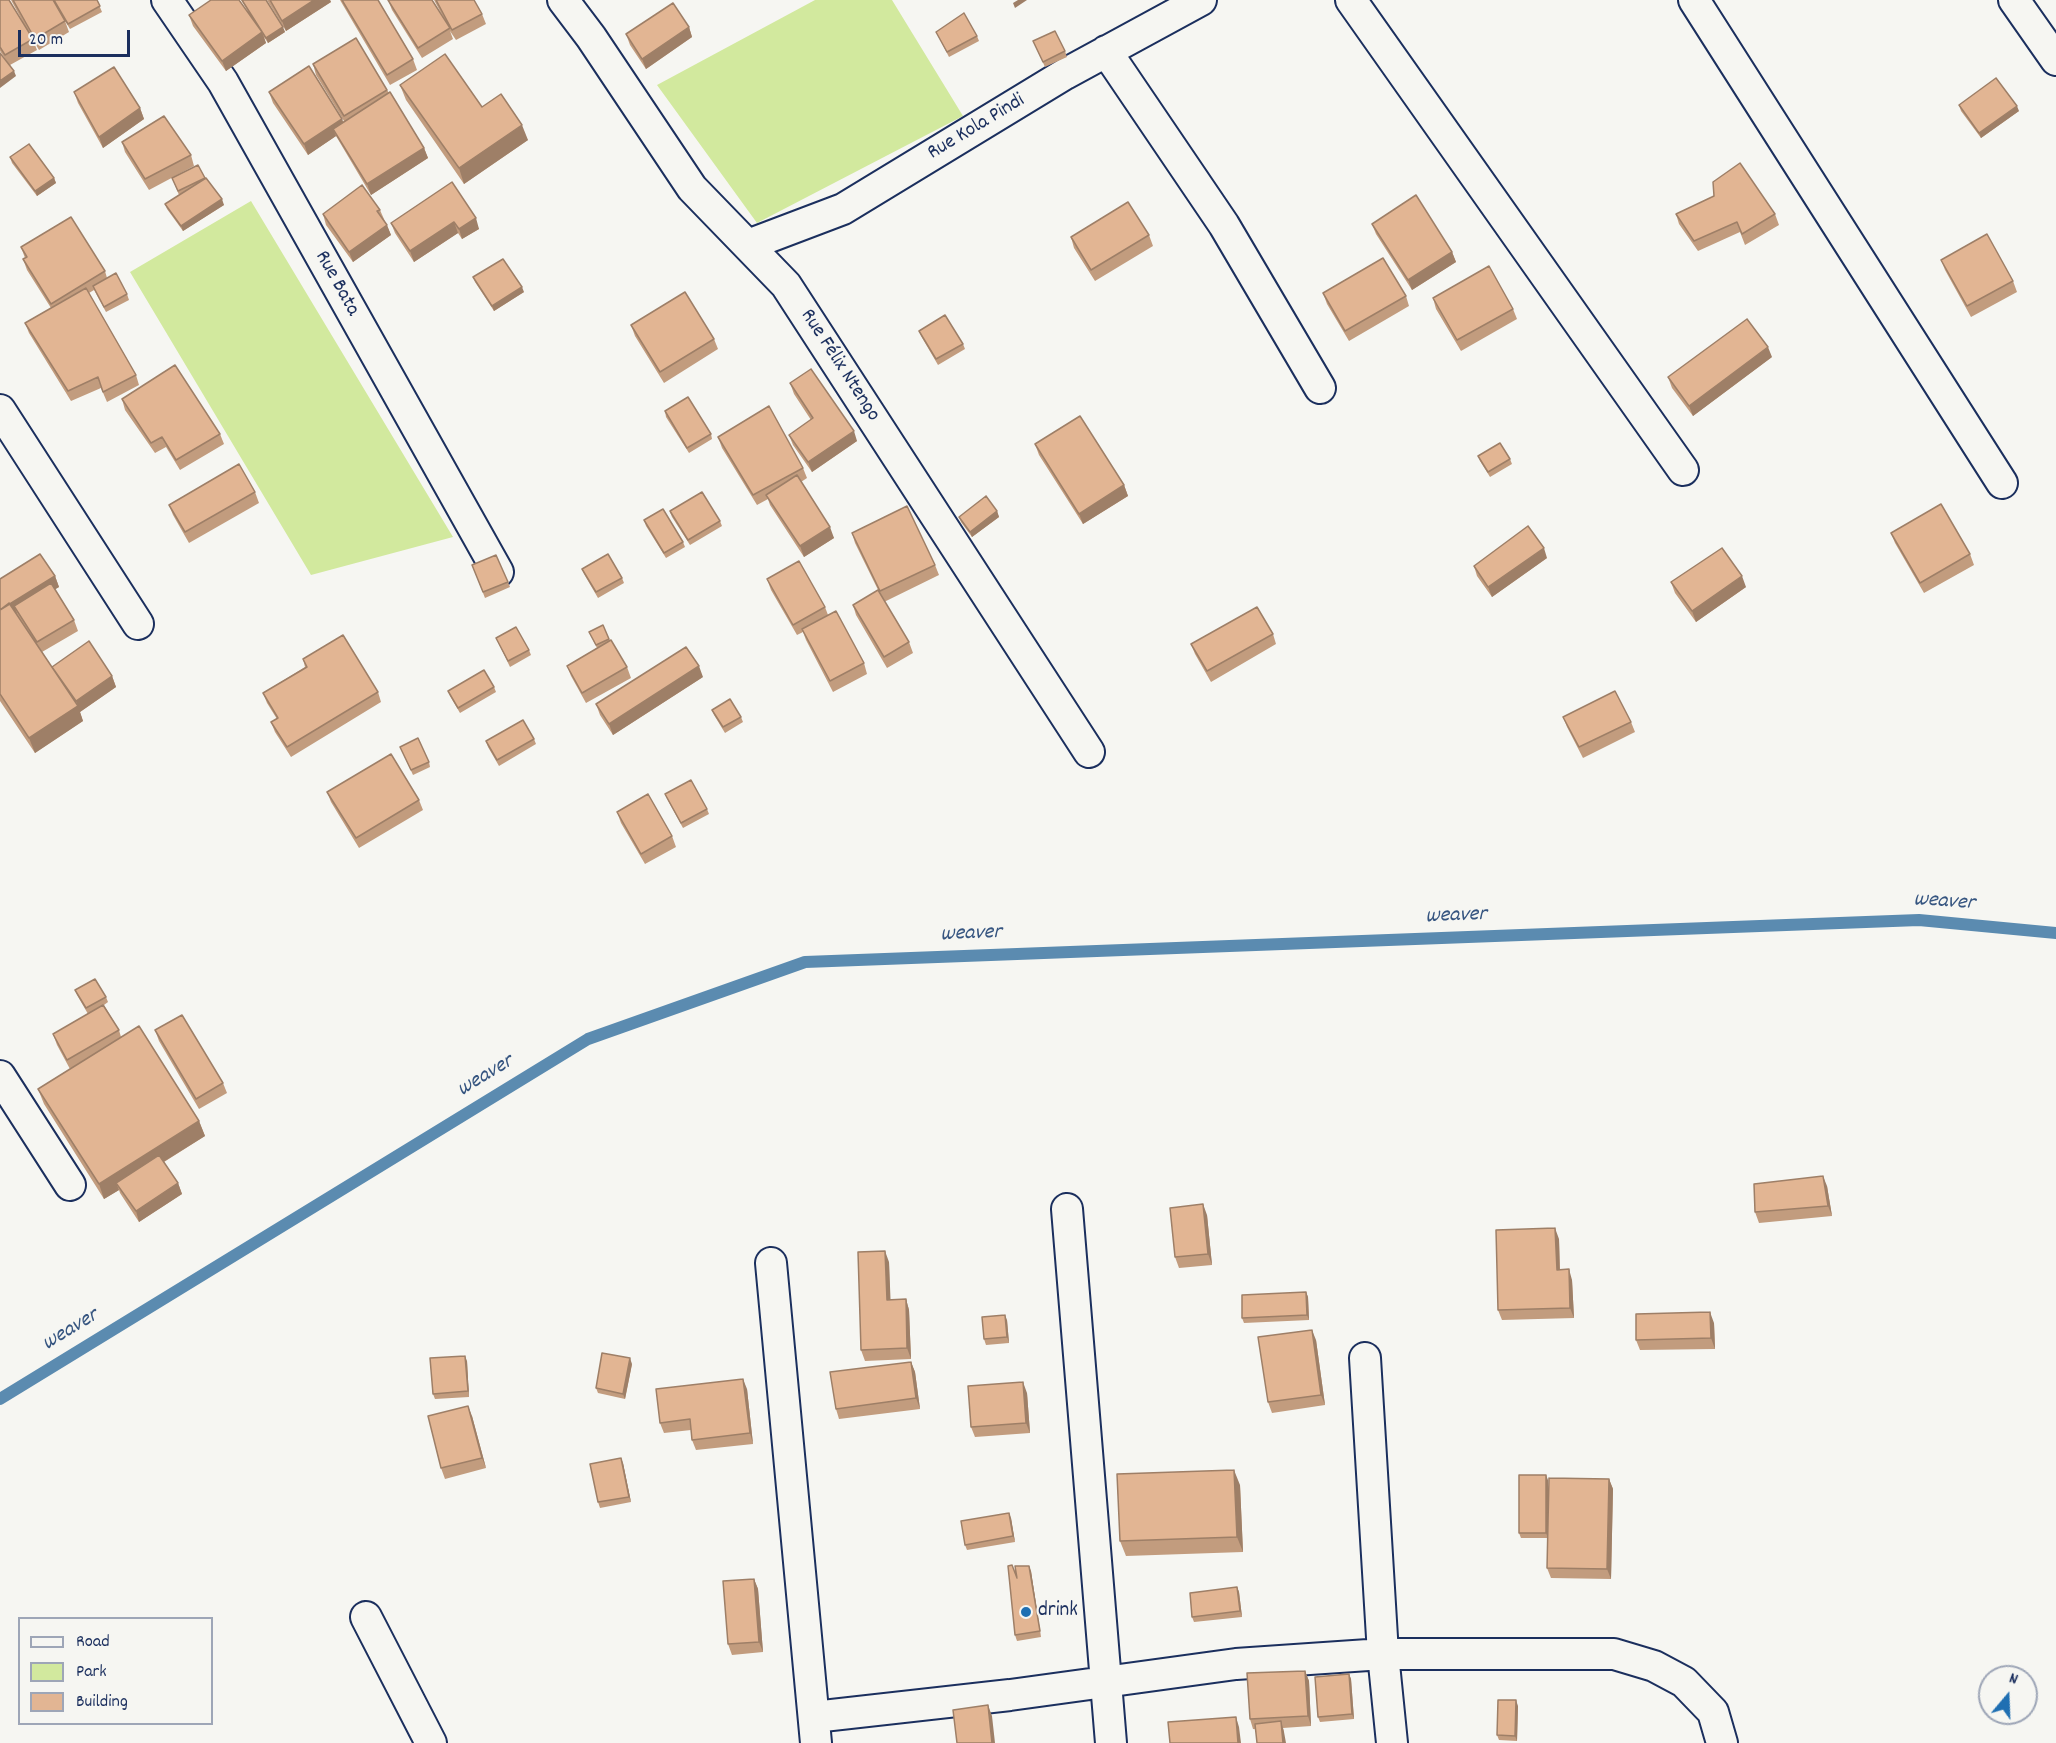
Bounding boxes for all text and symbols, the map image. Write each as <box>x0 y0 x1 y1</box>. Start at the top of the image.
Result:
scale bar <box>21 18 134 56</box>
text: 20 m <box>29 28 63 53</box>
street label: Rue Kola Pindi <box>924 89 1030 167</box>
street label: Rue Bata <box>308 247 364 321</box>
street label: Rue Félix Ntengo <box>793 305 885 427</box>
water label: weaver <box>1913 888 1975 918</box>
water label: weaver <box>1425 903 1487 931</box>
water label: weaver <box>940 921 1002 949</box>
water label: weaver <box>453 1050 519 1104</box>
water label: weaver <box>38 1304 104 1358</box>
place label: drink <box>1038 1599 1078 1625</box>
marker: drink <box>1019 1605 1033 1619</box>
legend <box>18 1617 213 1725</box>
text: Road <box>76 1630 110 1655</box>
text: Park <box>76 1660 107 1685</box>
north arrow <box>1978 1665 2038 1725</box>
text: N <box>2006 1667 2021 1692</box>
text: Building <box>76 1690 128 1715</box>

